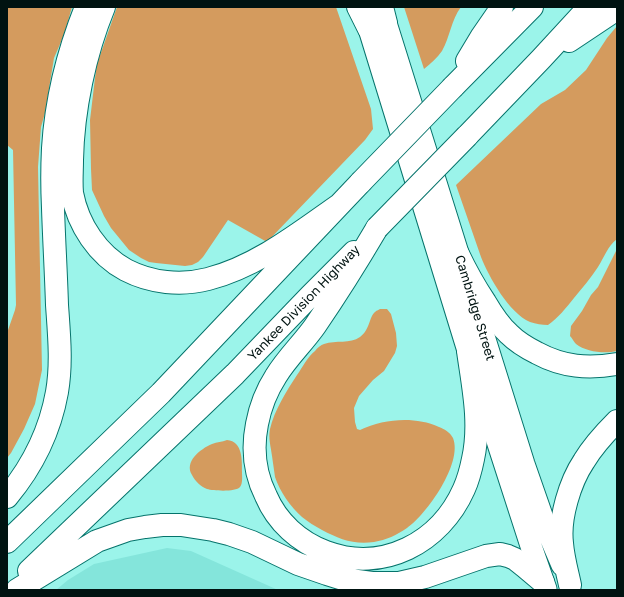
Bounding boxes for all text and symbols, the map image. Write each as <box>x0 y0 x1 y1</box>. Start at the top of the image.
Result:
street label: Yankee Division Highway <box>245 242 363 364</box>
street label: Cambridge Street <box>452 253 498 363</box>

